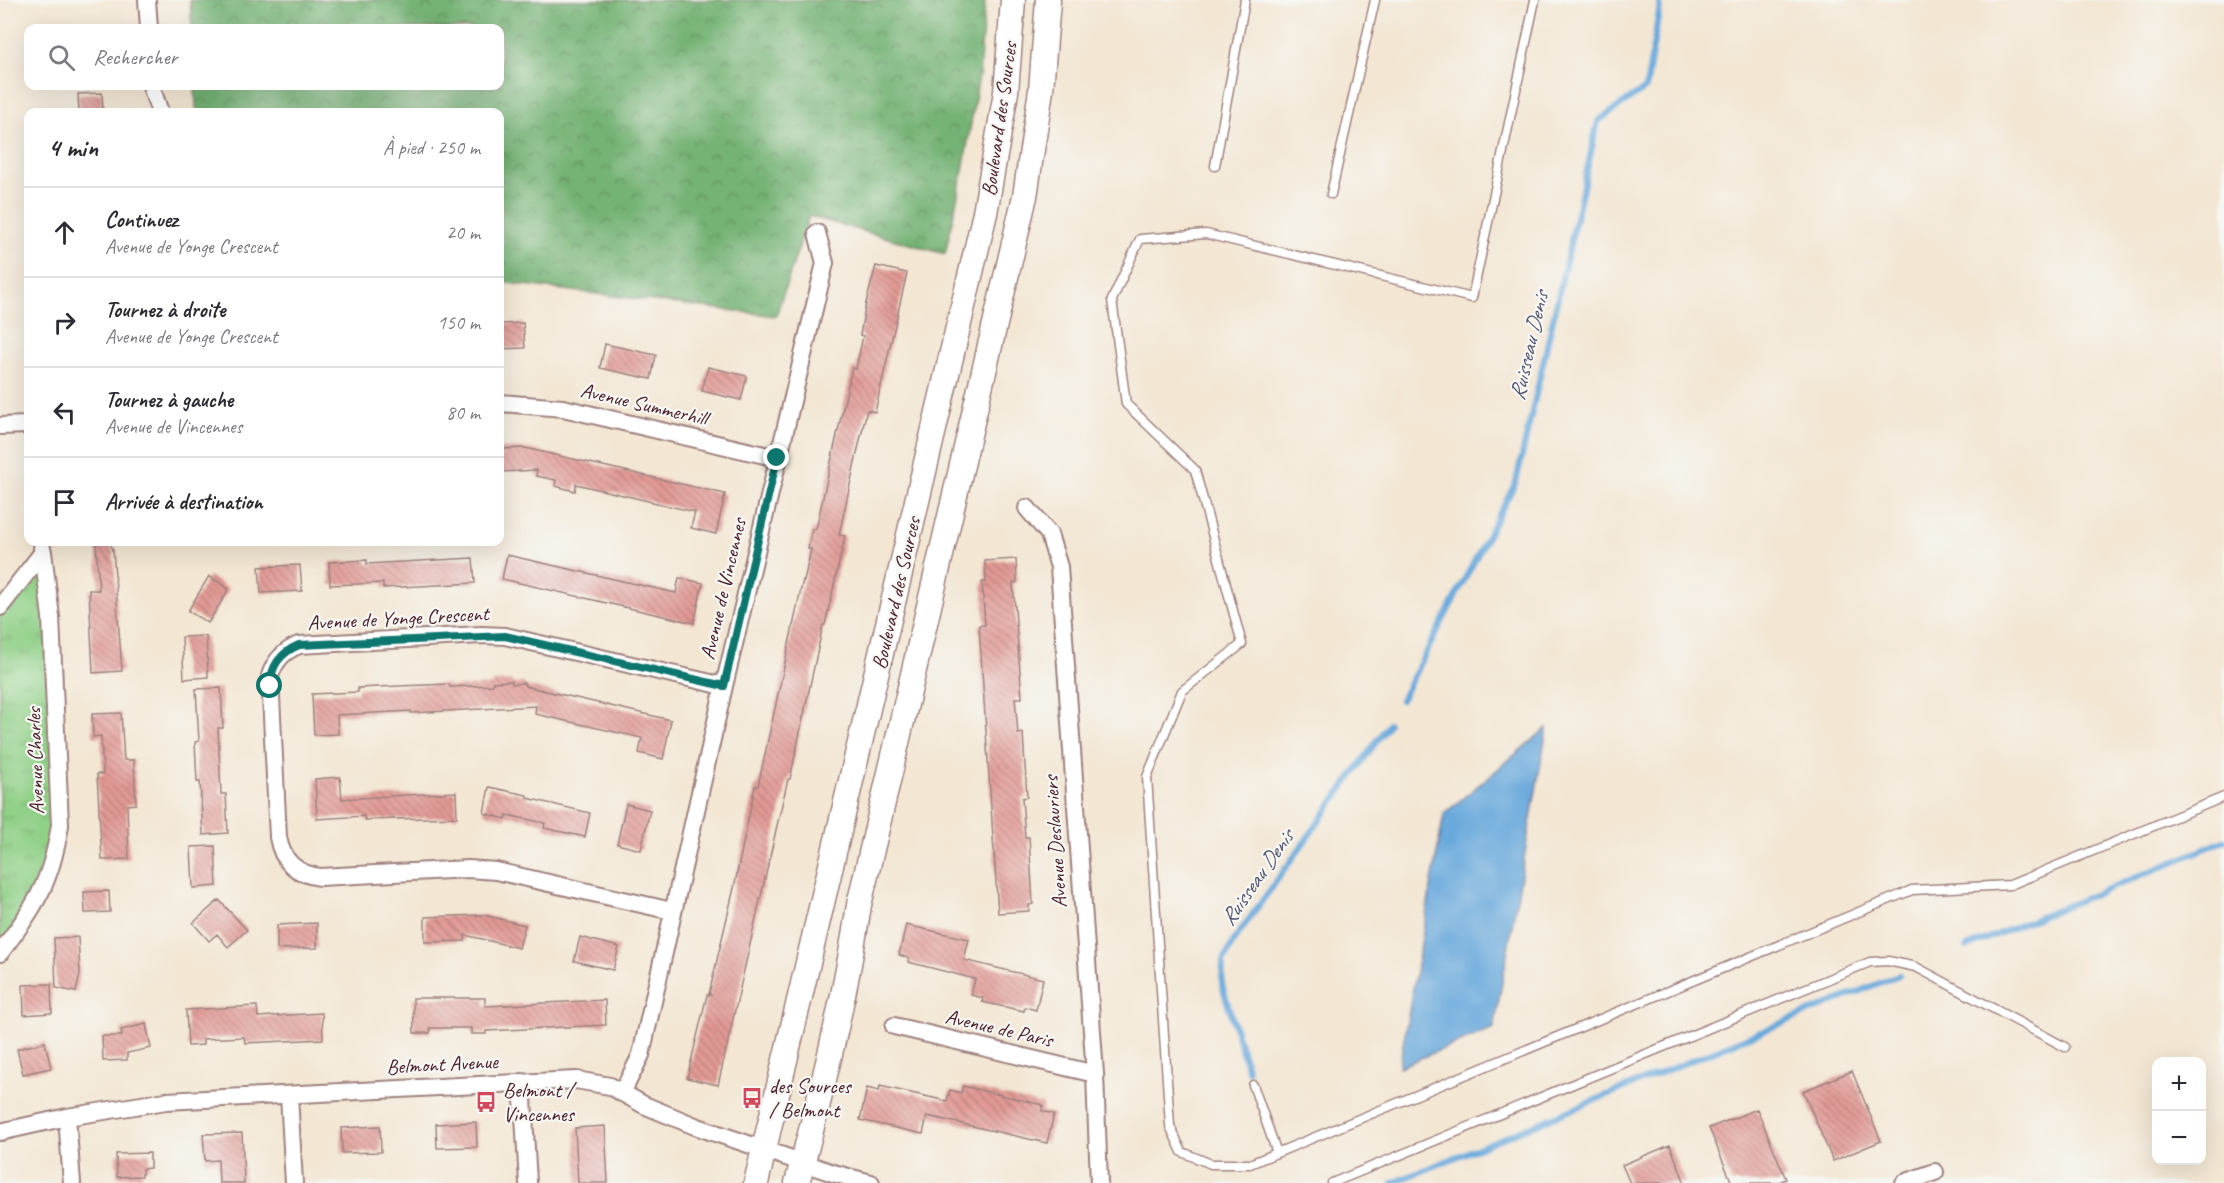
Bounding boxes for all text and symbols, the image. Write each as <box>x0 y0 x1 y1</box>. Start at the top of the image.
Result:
search box <box>24 24 504 90</box>
street label: Boulevard des Sources <box>975 39 1023 198</box>
icon: search <box>45 41 78 74</box>
text: Rechercher <box>93 43 177 71</box>
text: 4 min <box>48 131 98 164</box>
text: À pied · 250 m <box>383 135 480 160</box>
text: Continuez <box>105 206 178 234</box>
icon: ahead <box>48 216 81 249</box>
text: 20 m <box>446 220 480 245</box>
text: Avenue de Yonge Crescent <box>105 234 278 259</box>
water label: Ruisseau Denis <box>1503 286 1556 403</box>
text: Tournez à droite <box>105 296 225 324</box>
icon: right <box>48 306 81 339</box>
text: 150 m <box>437 310 480 335</box>
text: Avenue de Yonge Crescent <box>105 324 278 349</box>
street label: Avenue Summerhill <box>578 377 713 432</box>
text: Tournez à gauche <box>105 386 233 414</box>
icon: left <box>48 396 81 429</box>
text: 80 m <box>446 400 480 425</box>
text: Avenue de Vincennes <box>105 414 242 439</box>
route end <box>763 444 789 470</box>
icon: arrive <box>48 486 81 519</box>
text: Arrivée à destination <box>105 488 263 516</box>
street label: Boulevard des Sources <box>866 513 927 672</box>
street label: Avenue de Vincennes <box>694 514 752 662</box>
street label: Avenue de Yonge Crescent <box>307 600 491 636</box>
route start <box>256 672 282 698</box>
street label: Avenue Charles <box>20 705 50 815</box>
street label: Avenue Deslauriers <box>1037 773 1073 909</box>
water label: Ruisseau Denis <box>1214 822 1302 931</box>
street label: Avenue de Paris <box>943 1003 1057 1053</box>
street label: Belmont Avenue <box>386 1048 500 1080</box>
map controls <box>2152 1057 2206 1165</box>
button: + <box>2152 1057 2206 1111</box>
place label: des Sources / Belmont <box>769 1073 853 1123</box>
place label: Belmont / Vincennes <box>503 1077 577 1127</box>
bus stop icon: des Sources / Belmont <box>740 1086 764 1110</box>
bus stop icon: Belmont / Vincennes <box>474 1090 498 1114</box>
button: − <box>2152 1111 2206 1165</box>

